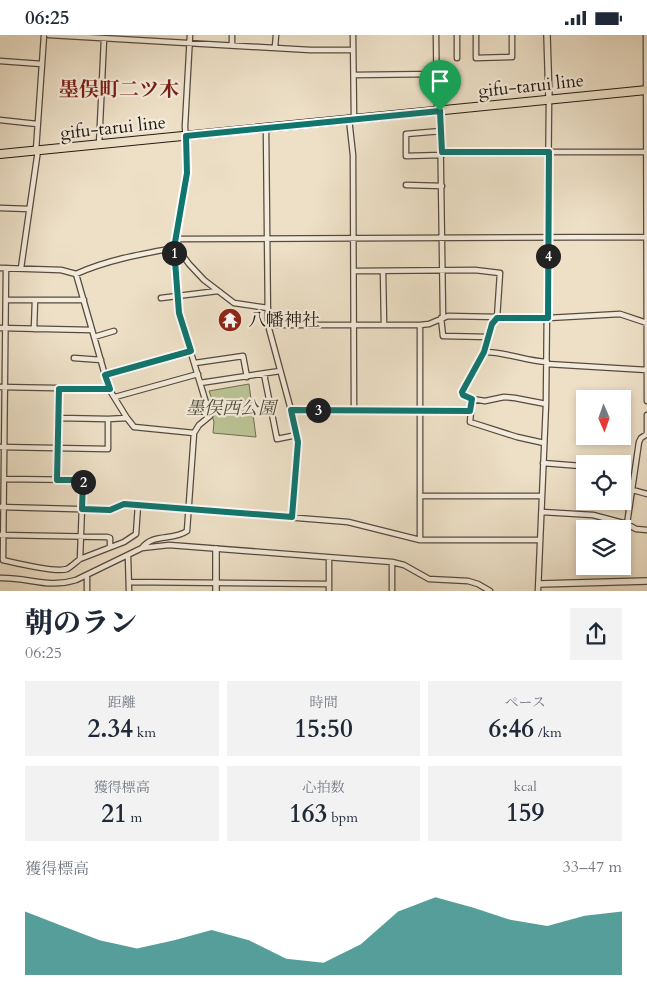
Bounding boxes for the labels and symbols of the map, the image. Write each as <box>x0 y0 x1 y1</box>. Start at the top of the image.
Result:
pin <box>419 60 461 111</box>
street label: gifu-tarui line <box>477 68 585 104</box>
district label: 墨俣町二ツ木 <box>59 76 179 103</box>
street label: gifu-tarui line <box>59 110 167 146</box>
pin: 1 <box>162 241 186 265</box>
pin: 4 <box>536 243 560 269</box>
temple icon: 八幡神社 <box>217 307 243 333</box>
place label: 八幡神社 <box>248 308 320 333</box>
north arrow <box>576 390 631 445</box>
park label: 墨俣西公園 <box>186 396 279 421</box>
pin: 3 <box>306 397 330 423</box>
pin: 2 <box>70 469 96 495</box>

